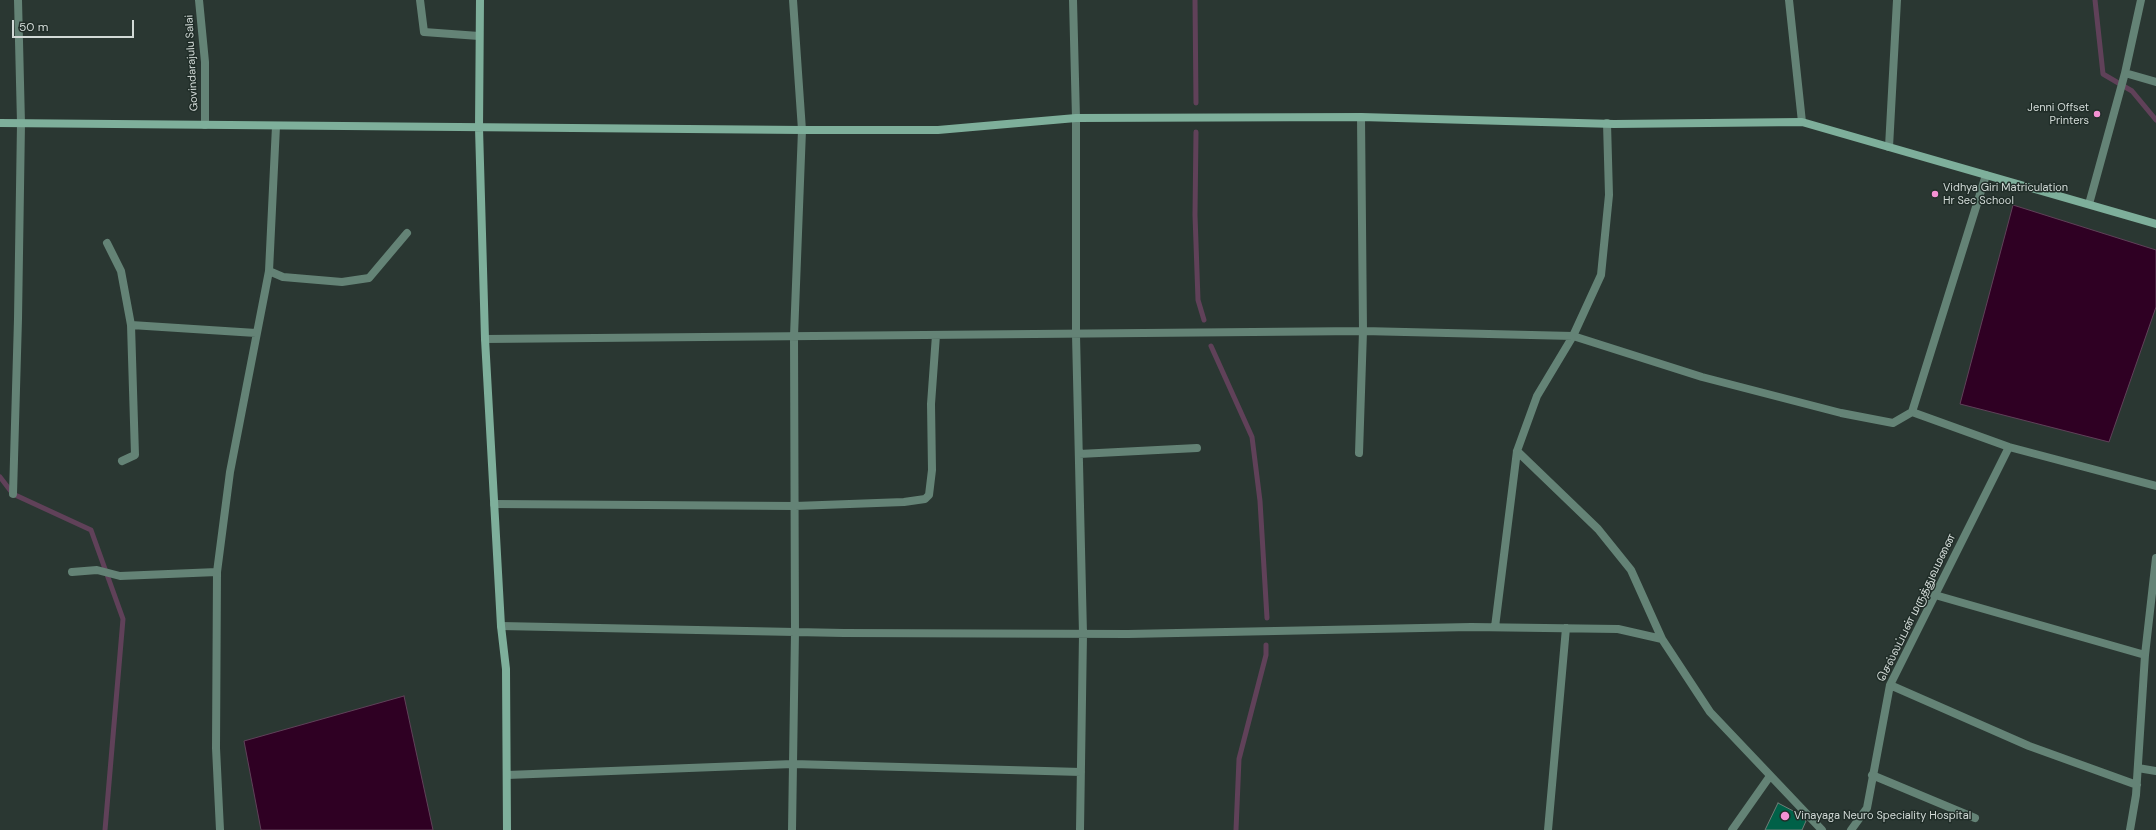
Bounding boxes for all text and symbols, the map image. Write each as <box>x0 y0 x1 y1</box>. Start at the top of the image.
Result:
scale bar <box>14 12 136 38</box>
street label: Govindarajulu Salai <box>183 15 201 111</box>
text: 50 m <box>19 19 48 35</box>
place label: Jenni Offset Printers <box>2027 101 2089 127</box>
marker: Jenni Offset Printers <box>2092 109 2102 119</box>
place label: Vidhya Giri Matriculation Hr Sec School <box>1943 181 2068 207</box>
marker: Vidhya Giri Matriculation Hr Sec School <box>1930 189 1940 199</box>
street label: செல்லப்பன் மருத்துவமனை <box>1875 532 1959 684</box>
place label: Vinayaga Neuro Speciality Hospital <box>1794 809 1971 823</box>
marker: Vinayaga Neuro Speciality Hospital <box>1779 810 1791 822</box>

